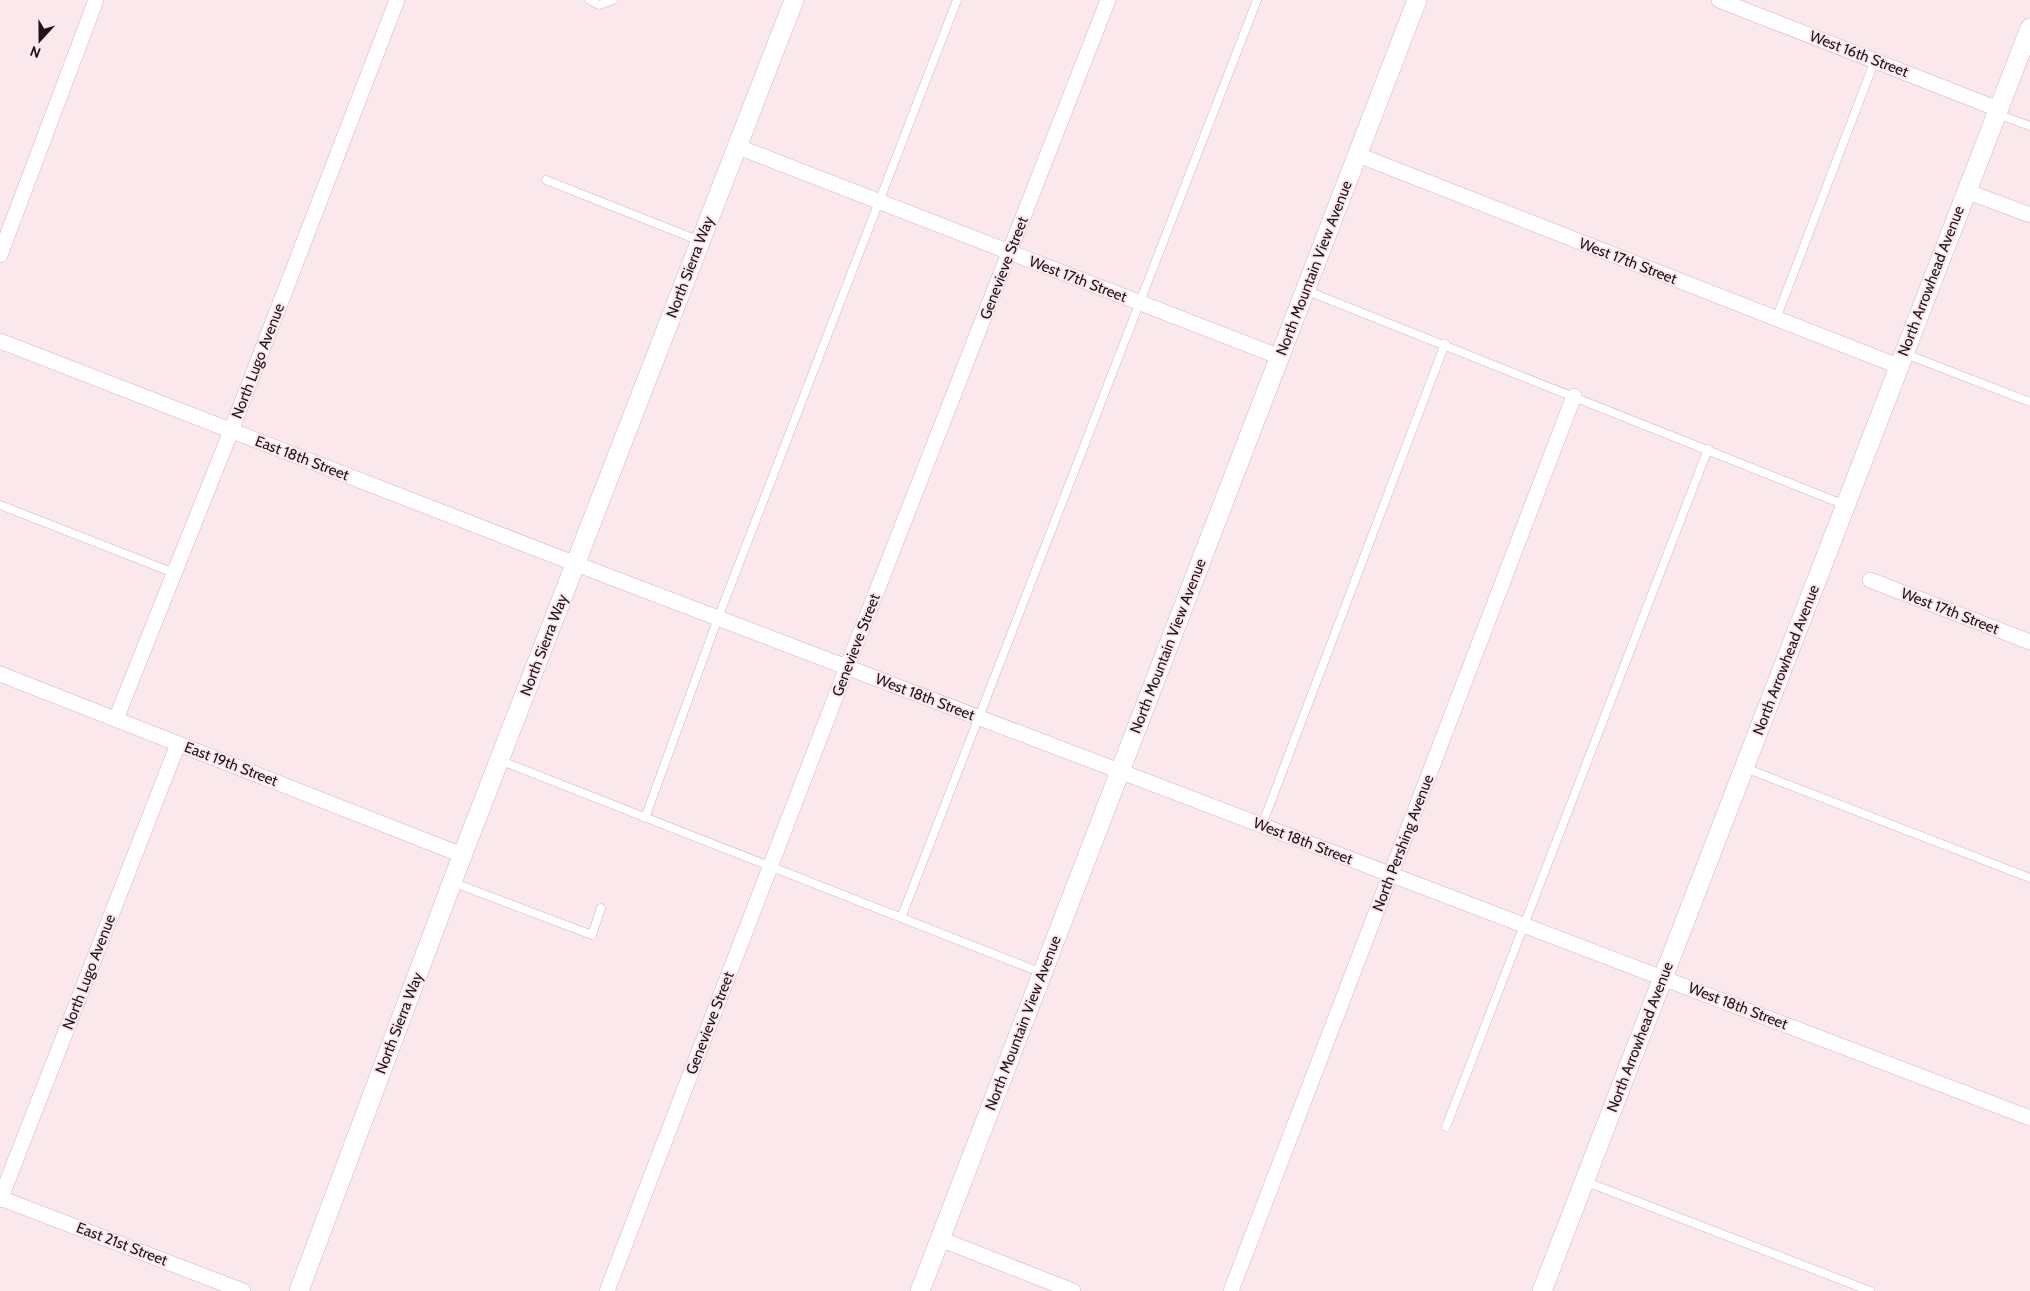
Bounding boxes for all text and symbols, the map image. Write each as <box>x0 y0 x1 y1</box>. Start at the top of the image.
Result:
north arrow <box>15 15 65 65</box>
street label: West 16th Street <box>1807 27 1911 81</box>
text: N <box>27 42 43 62</box>
street label: North Mountain View Avenue <box>1272 178 1356 358</box>
street label: North Arrowhead Avenue <box>1894 203 1968 359</box>
street label: North Sierra Way <box>662 213 718 320</box>
street label: Genevieve Street <box>976 214 1032 322</box>
street label: West 17th Street <box>1576 234 1680 288</box>
street label: West 17th Street <box>1026 252 1130 306</box>
street label: North Lugo Avenue <box>228 301 288 421</box>
street label: East 18th Street <box>252 432 352 484</box>
street label: North Mountain View Avenue <box>1126 556 1210 736</box>
street label: North Arrowhead Avenue <box>1749 582 1823 738</box>
street label: West 17th Street <box>1898 584 2002 638</box>
street label: North Sierra Way <box>516 591 572 698</box>
street label: Genevieve Street <box>828 591 884 699</box>
street label: West 18th Street <box>873 670 977 724</box>
street label: East 19th Street <box>182 738 280 790</box>
street label: North Pershing Avenue <box>1369 772 1437 914</box>
street label: West 18th Street <box>1251 814 1355 868</box>
street label: North Lugo Avenue <box>59 912 119 1032</box>
street label: North Mountain View Avenue <box>981 933 1065 1113</box>
street label: North Arrowhead Avenue <box>1603 959 1677 1115</box>
street label: North Sierra Way <box>371 969 427 1076</box>
street label: Genevieve Street <box>682 969 738 1077</box>
street label: West 18th Street <box>1686 979 1790 1033</box>
street label: East 21st Street <box>74 1218 170 1270</box>

